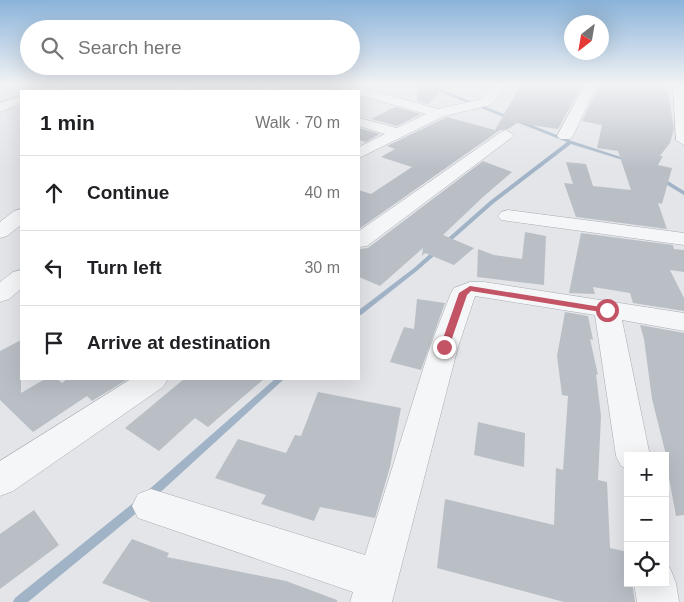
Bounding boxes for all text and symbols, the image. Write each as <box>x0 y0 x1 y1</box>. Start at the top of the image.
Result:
north arrow <box>564 15 609 60</box>
search box <box>20 20 360 75</box>
icon: search <box>38 34 66 62</box>
text: Search here <box>78 37 182 58</box>
text: 1 min <box>40 111 95 134</box>
text: Walk · 70 m <box>255 114 340 131</box>
icon: ahead <box>40 179 68 207</box>
text: Continue <box>87 182 169 203</box>
text: 40 m <box>304 184 340 201</box>
icon: left <box>40 254 68 282</box>
text: Turn left <box>87 257 162 278</box>
text: 30 m <box>304 259 340 276</box>
route start <box>596 299 619 322</box>
icon: arrive <box>40 329 68 357</box>
text: Arrive at destination <box>87 332 271 353</box>
route end <box>433 336 456 359</box>
map controls <box>624 452 669 587</box>
button: + <box>624 452 669 497</box>
button: − <box>624 497 669 542</box>
button: locate <box>624 542 669 587</box>

